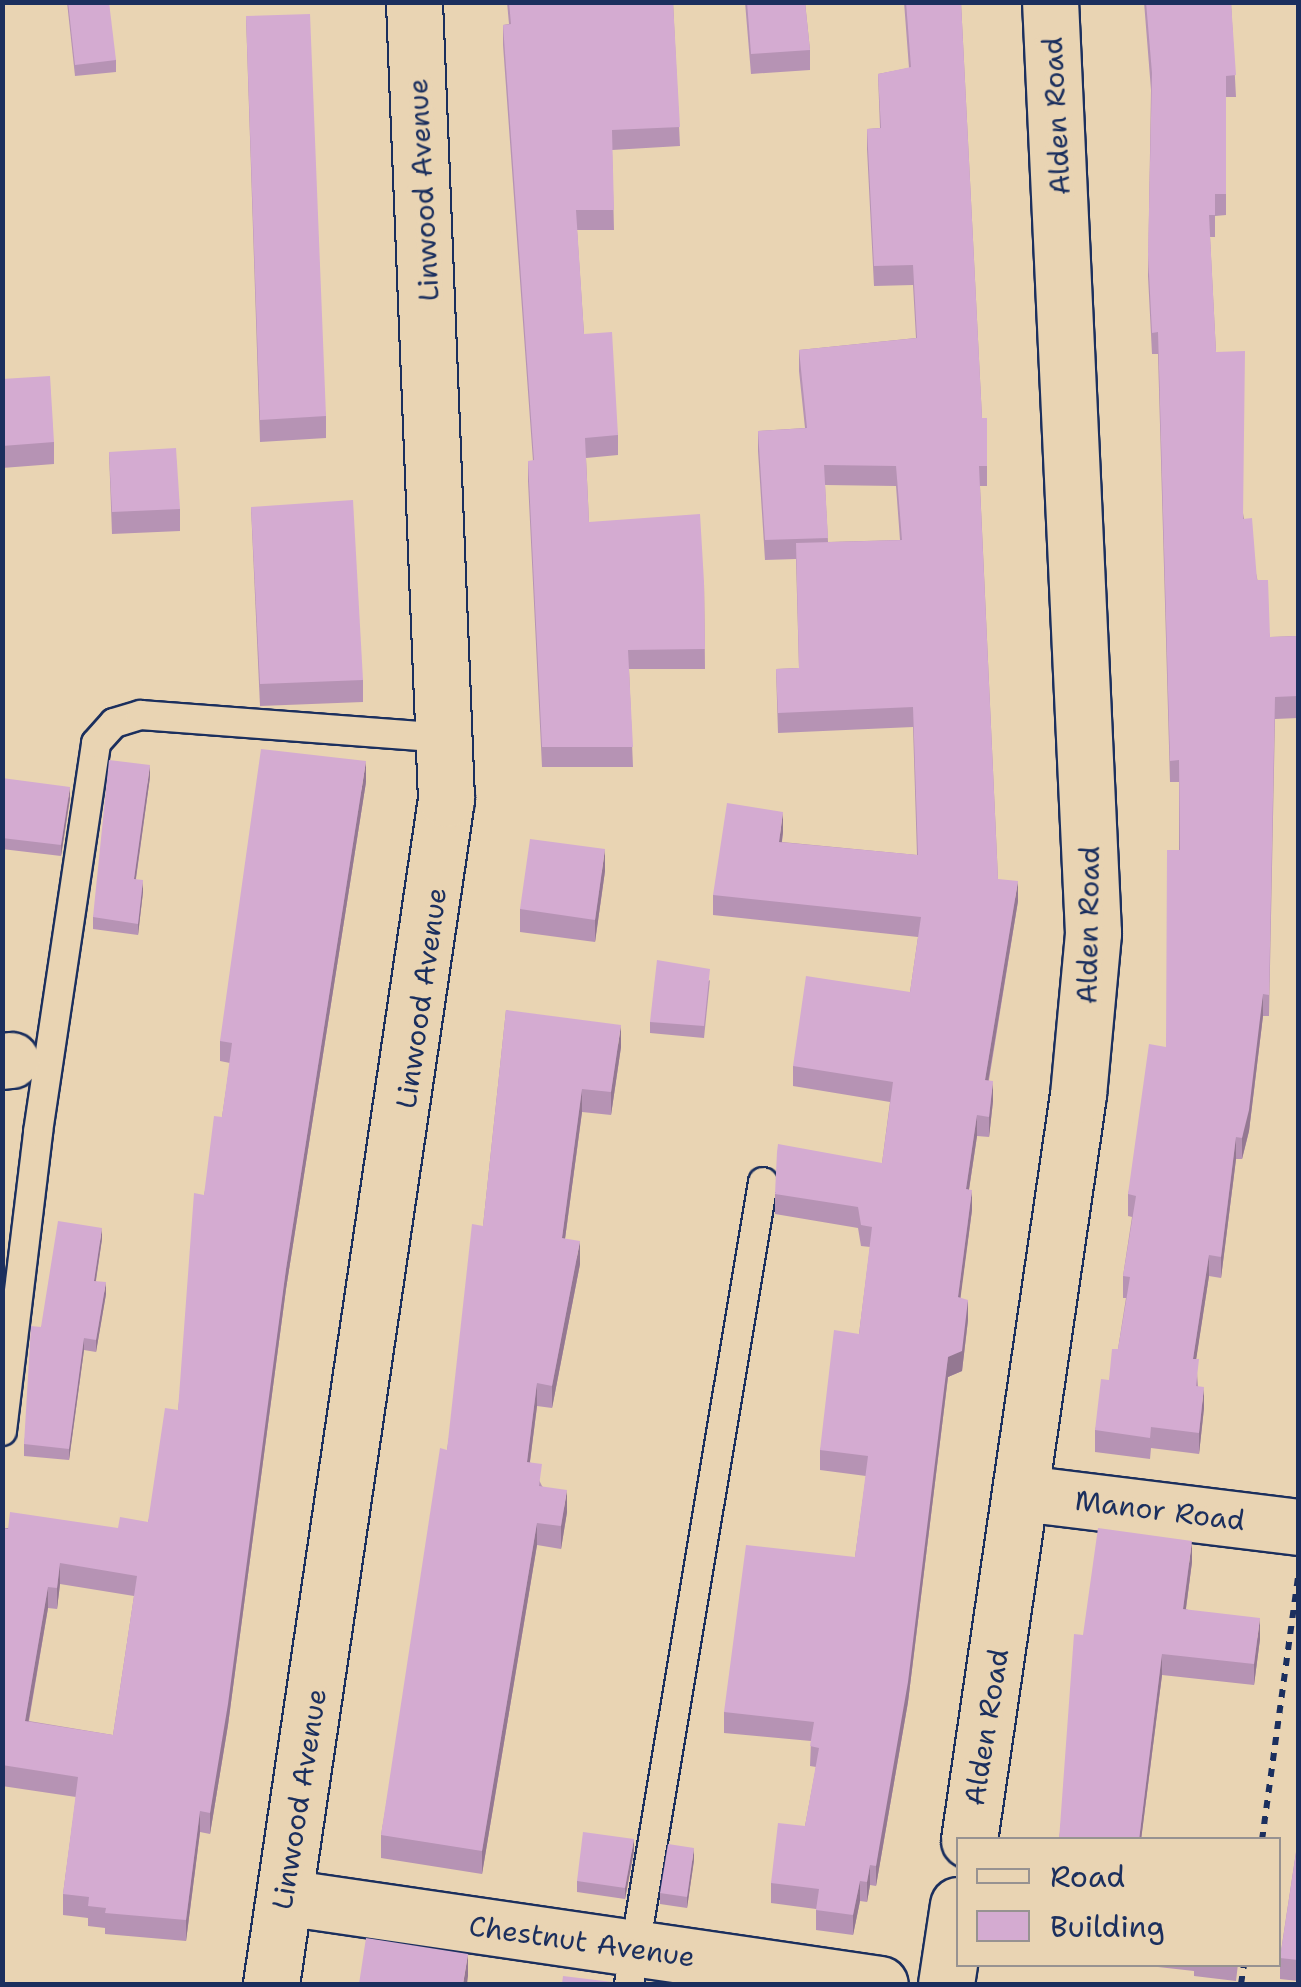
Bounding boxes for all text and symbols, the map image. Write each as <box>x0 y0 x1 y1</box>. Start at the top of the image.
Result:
street label: Alden Road <box>1035 36 1077 196</box>
street label: Linwood Avenue <box>400 78 446 302</box>
street label: Alden Road <box>1070 846 1106 1004</box>
street label: Linwood Avenue <box>389 885 453 1111</box>
street label: Manor Road <box>1073 1483 1247 1537</box>
street label: Alden Road <box>957 1646 1015 1808</box>
street label: Linwood Avenue <box>265 1686 333 1912</box>
legend <box>956 1837 1281 1967</box>
text: Road <box>1050 1856 1125 1897</box>
text: Building <box>1050 1906 1165 1947</box>
street label: Chestnut Avenue <box>467 1909 697 1973</box>

